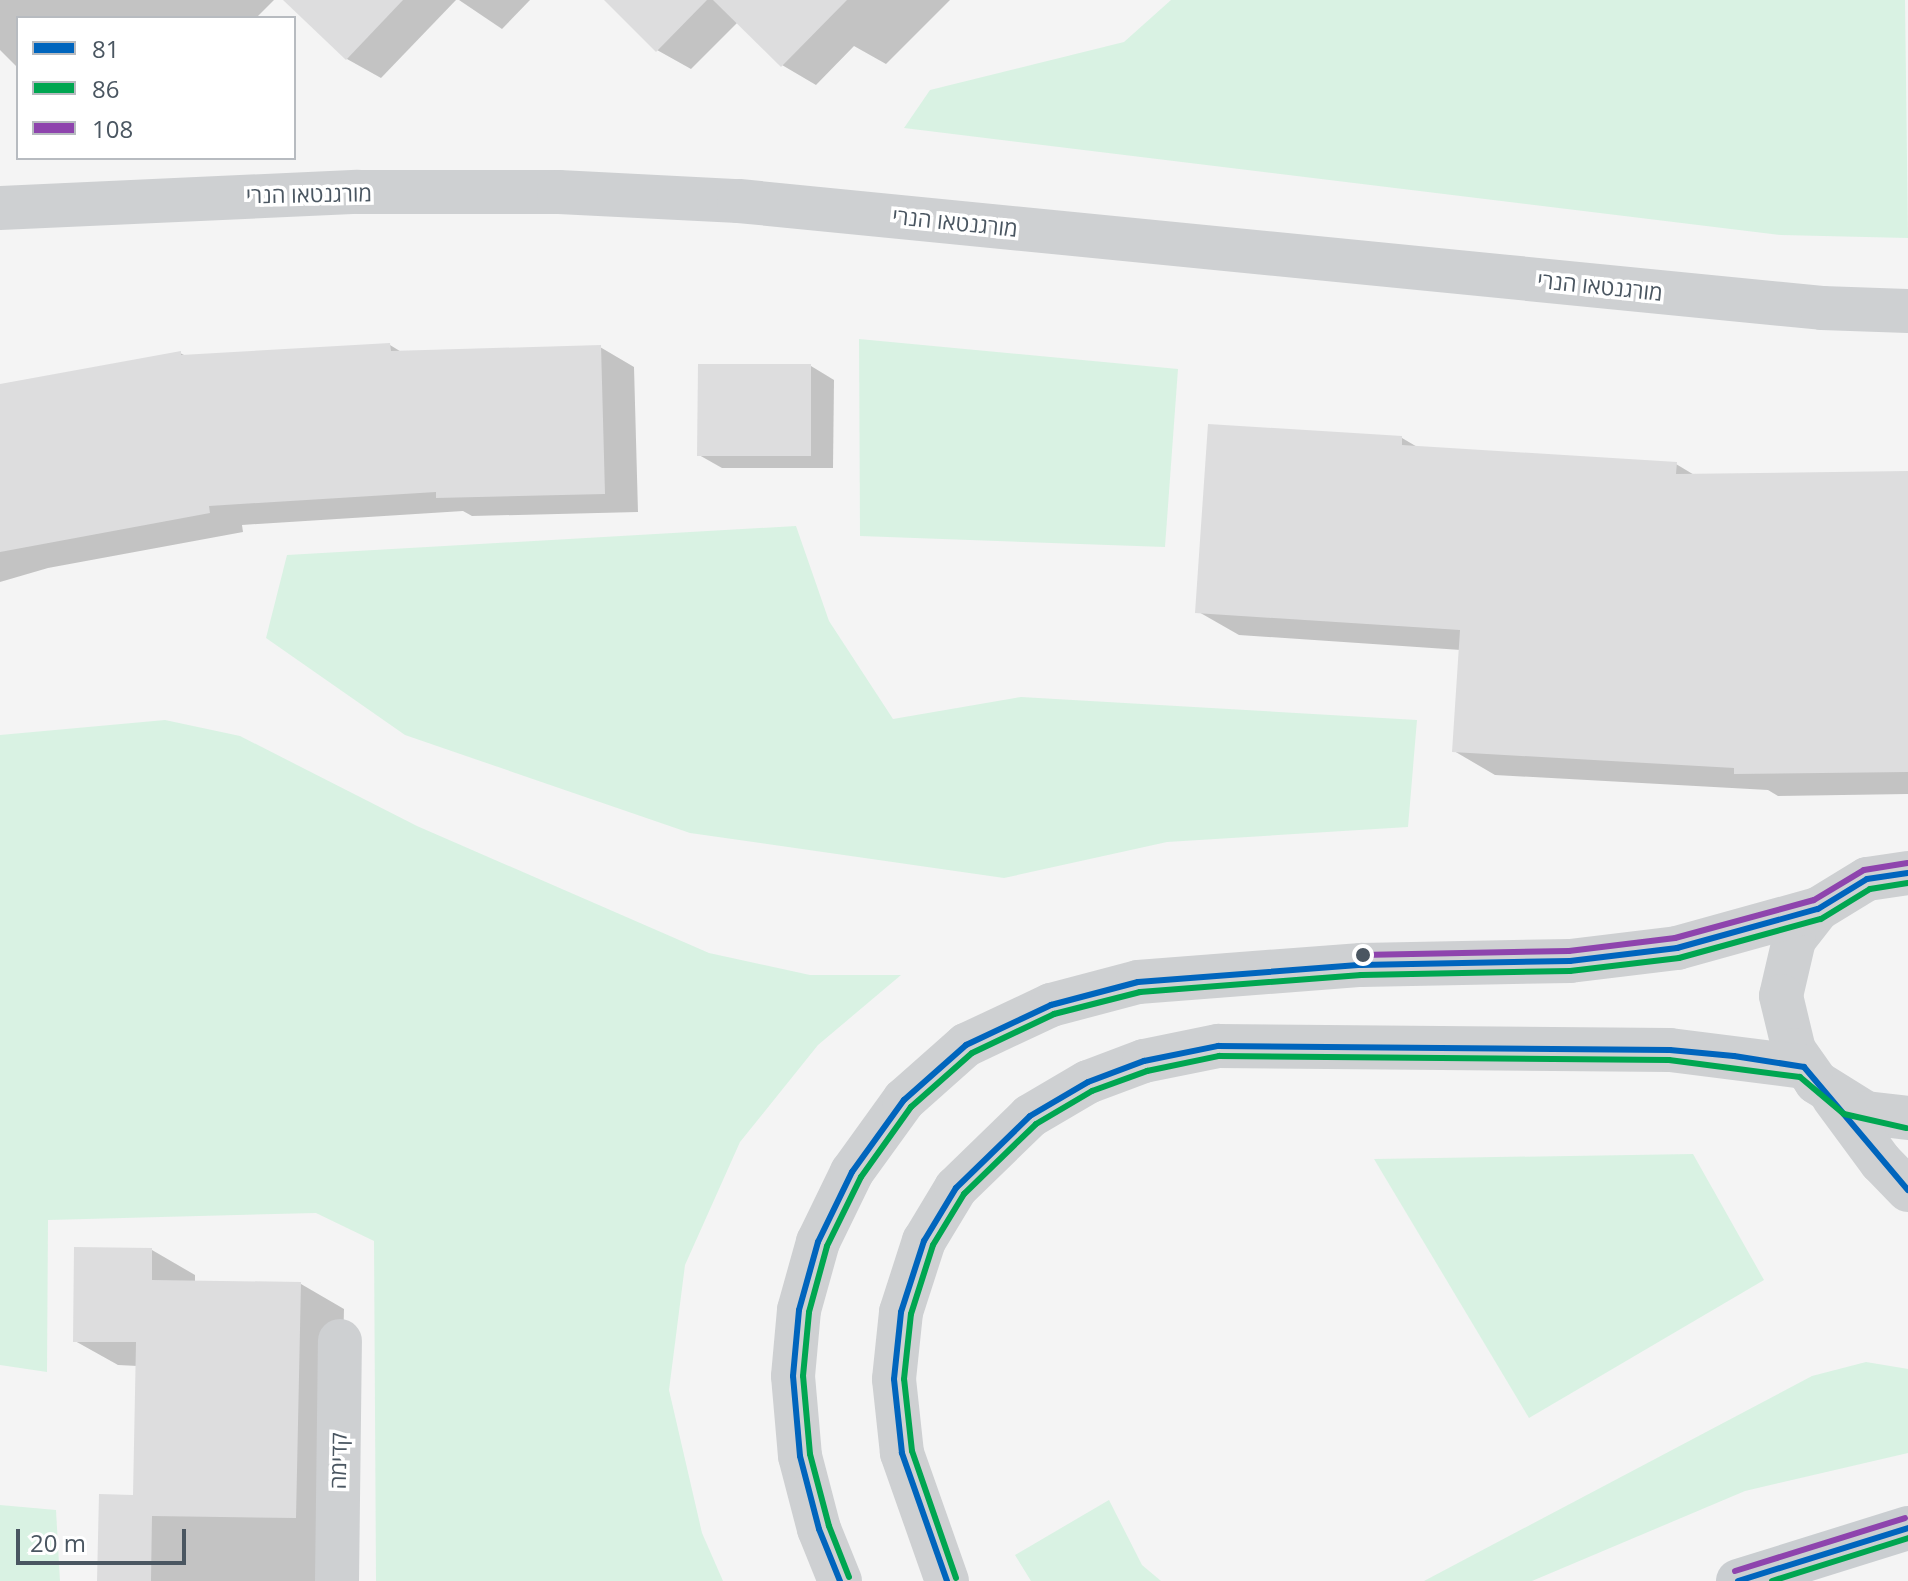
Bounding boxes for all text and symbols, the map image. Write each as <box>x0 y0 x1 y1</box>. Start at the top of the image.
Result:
legend <box>16 16 296 160</box>
text: 81 <box>92 32 119 65</box>
text: 86 <box>92 72 119 105</box>
text: 108 <box>92 112 133 145</box>
street label: מורגנטאו הנרי <box>246 180 372 208</box>
street label: מורגנטאו הנרי <box>891 202 1019 242</box>
street label: מורגנטאו הנרי <box>1536 266 1664 306</box>
unlabelled marker <box>1355 947 1371 963</box>
street label: קדימה <box>324 1432 352 1490</box>
scale bar <box>20 1513 190 1563</box>
text: 20 m <box>30 1526 86 1559</box>

